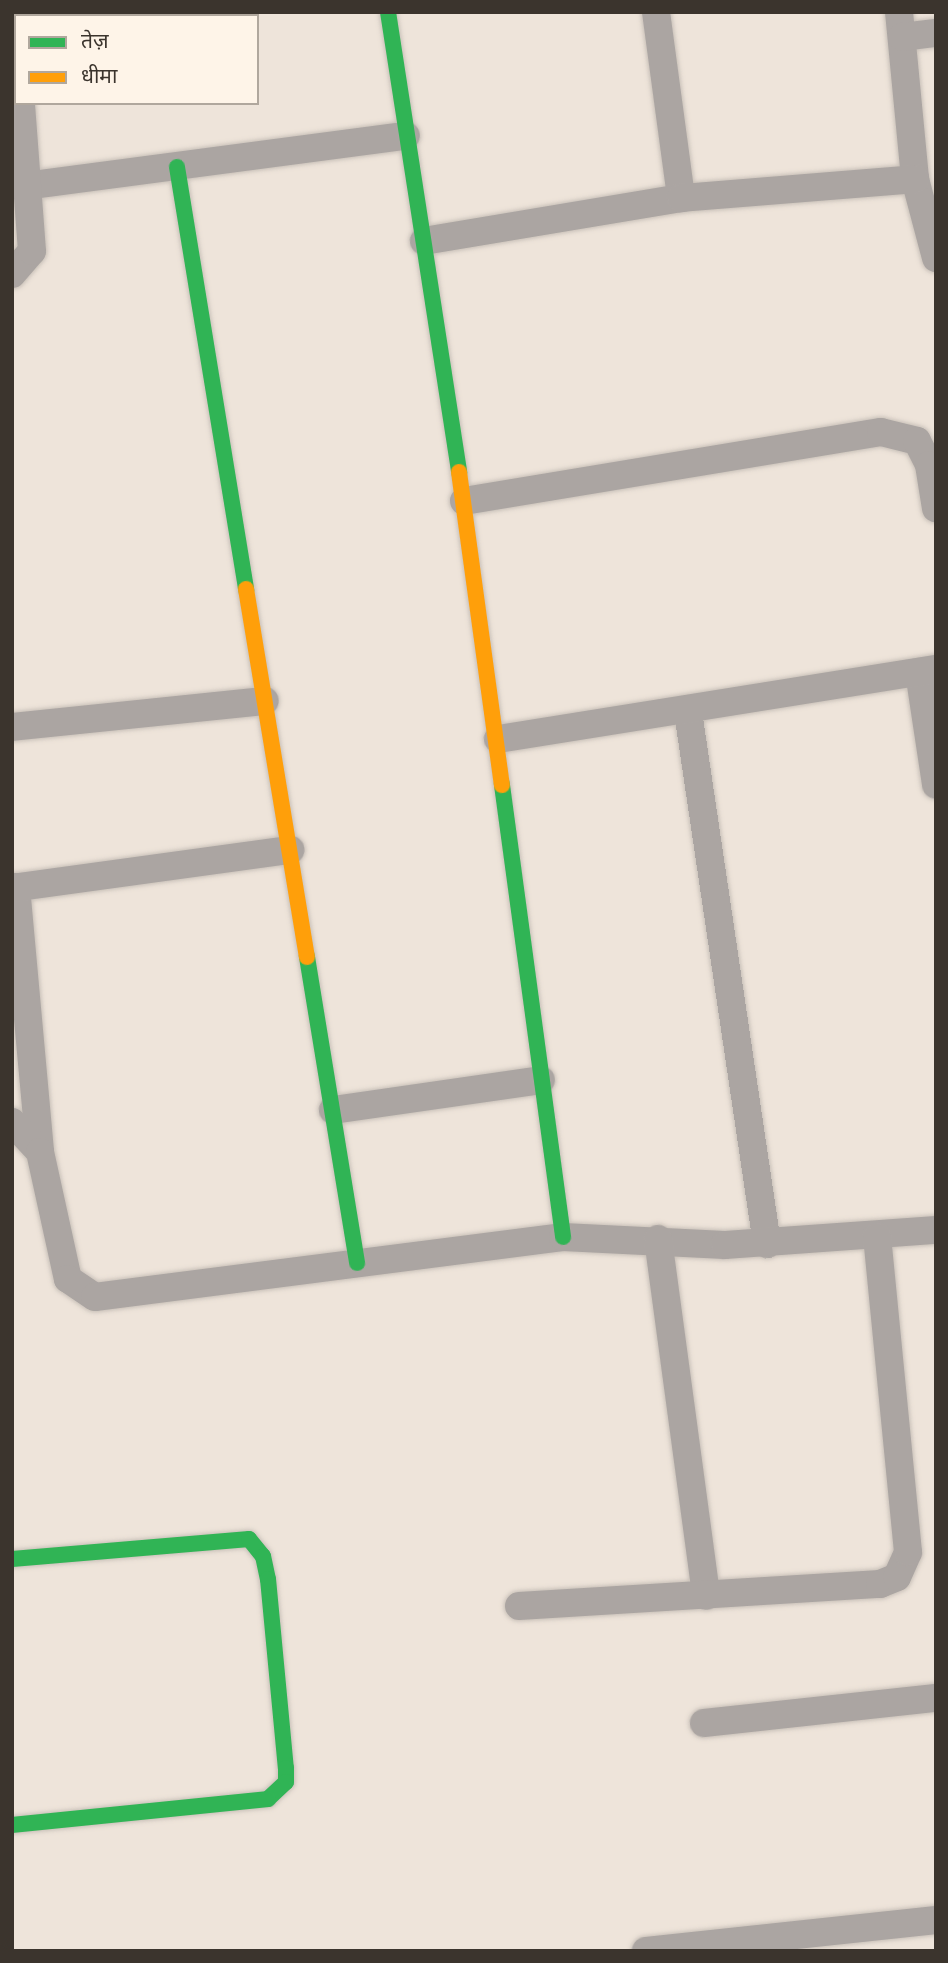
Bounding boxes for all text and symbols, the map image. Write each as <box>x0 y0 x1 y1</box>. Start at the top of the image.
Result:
legend <box>14 14 259 105</box>
text: तेज़ <box>81 29 109 53</box>
text: धीमा <box>81 64 117 88</box>

